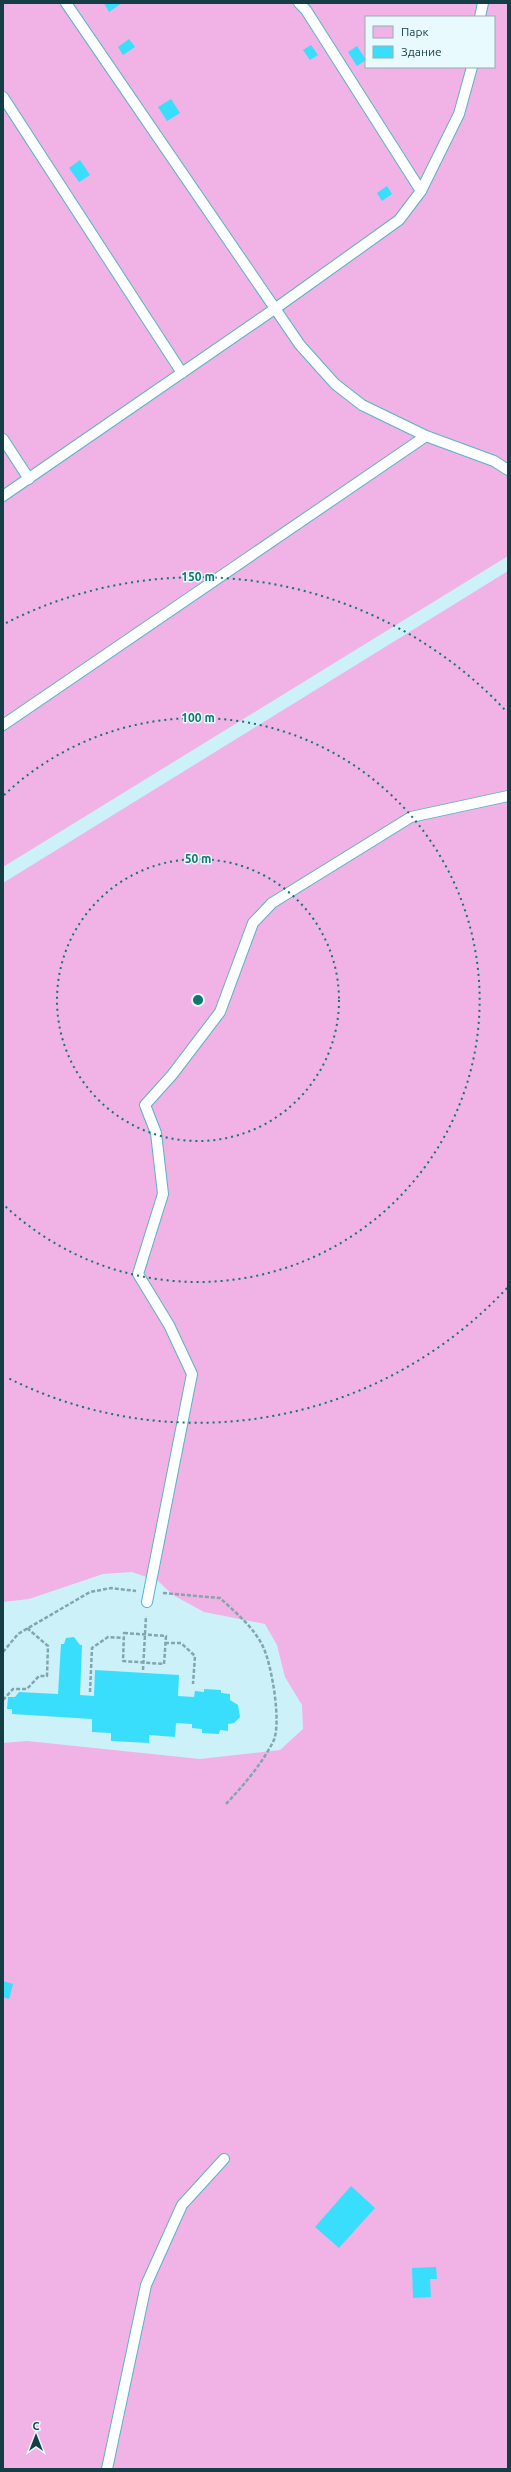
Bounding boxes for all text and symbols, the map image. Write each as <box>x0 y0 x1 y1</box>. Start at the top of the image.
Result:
legend <box>365 16 495 68</box>
text: Парк <box>401 25 429 38</box>
text: Здание <box>401 45 442 58</box>
text: 150 m <box>181 570 215 583</box>
text: 100 m <box>181 711 215 724</box>
text: 50 m <box>185 852 211 865</box>
centre of rings <box>191 993 205 1007</box>
north arrow <box>16 2416 56 2456</box>
text: С <box>32 2420 40 2432</box>

